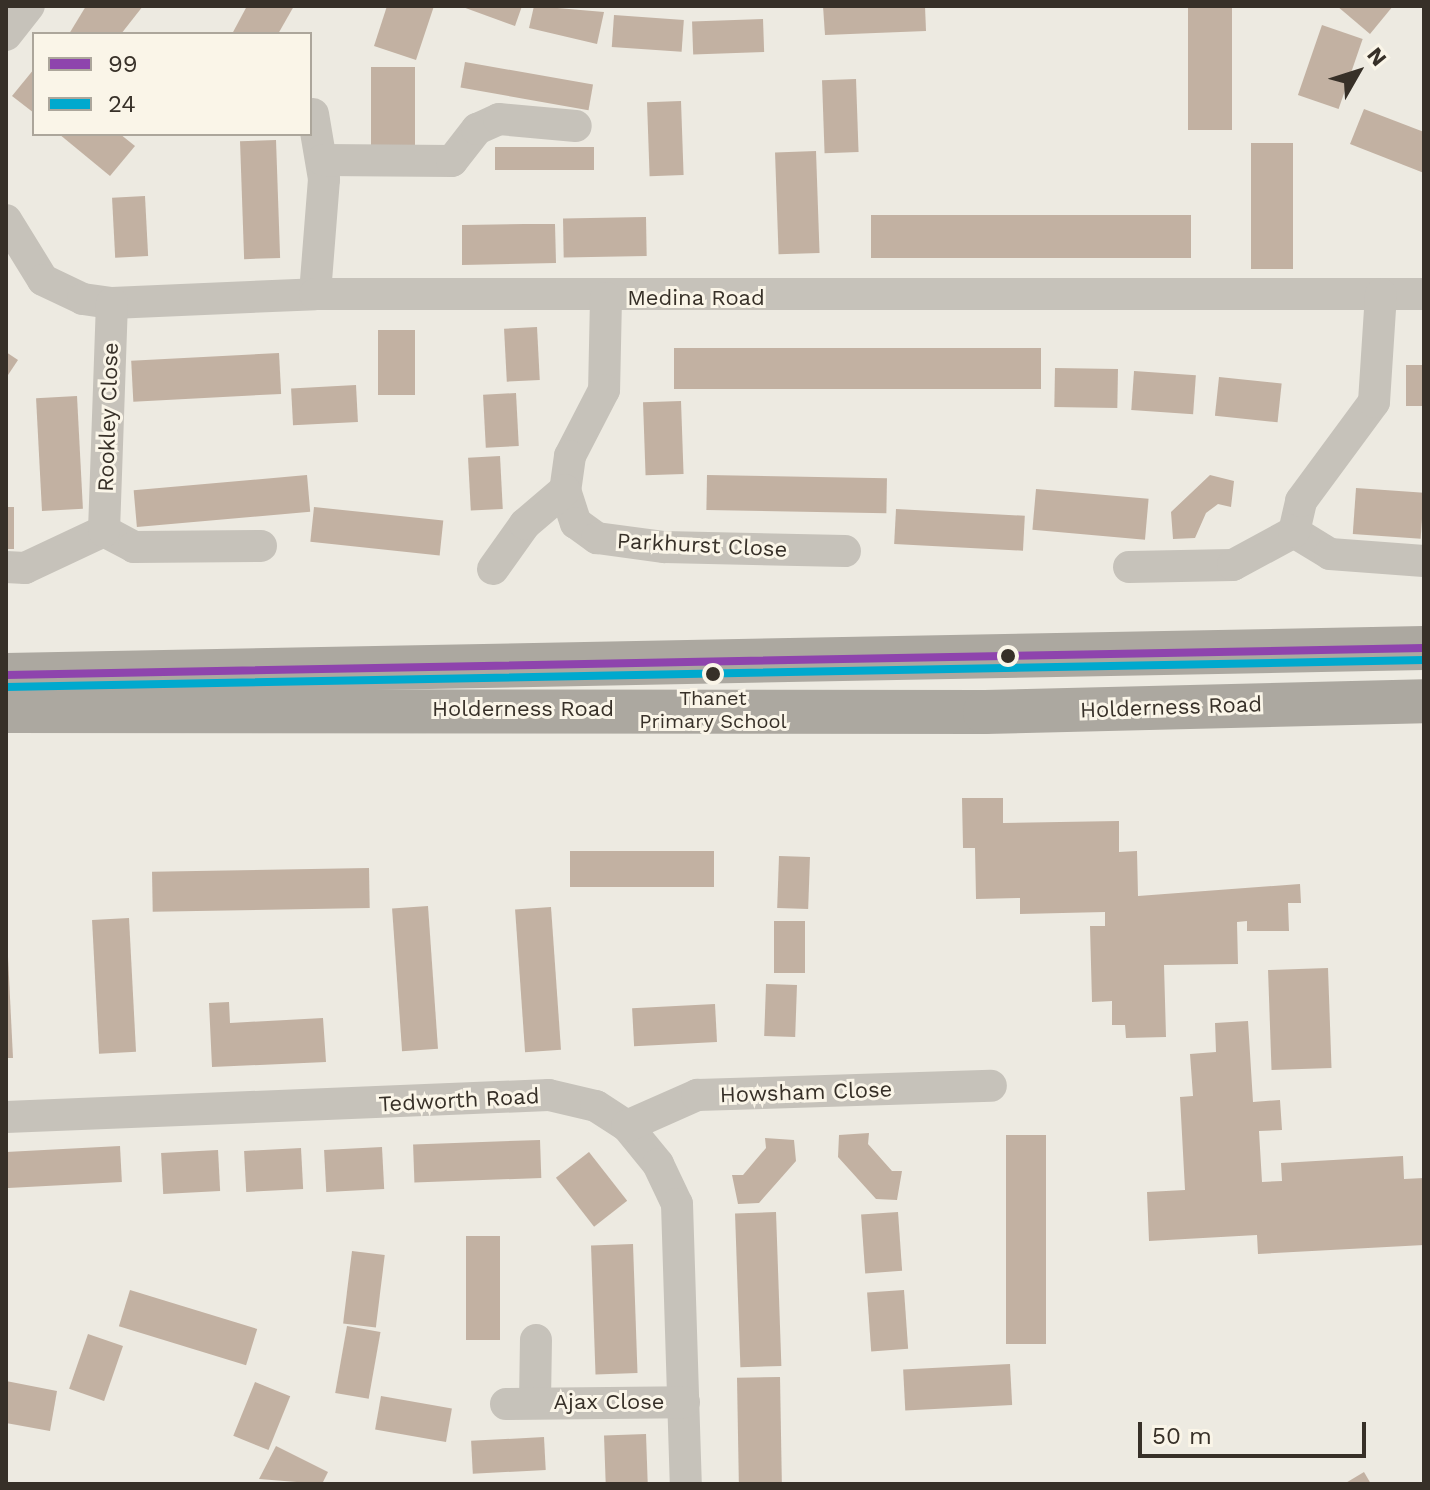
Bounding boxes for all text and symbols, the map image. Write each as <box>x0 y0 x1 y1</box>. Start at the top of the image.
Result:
legend <box>32 32 312 136</box>
north arrow <box>1318 32 1398 112</box>
text: N <box>1362 42 1392 71</box>
text: 99 <box>108 50 138 78</box>
text: 24 <box>108 90 136 118</box>
street label: Medina Road <box>627 285 765 311</box>
street label: Rookley Close <box>92 341 124 493</box>
street label: Parkhurst Close <box>616 527 788 563</box>
unlabelled marker <box>1000 648 1016 664</box>
marker: Thanet Primary School <box>705 666 721 682</box>
place label: Thanet Primary School <box>639 686 787 733</box>
street label: Holderness Road <box>1080 691 1262 723</box>
street label: Holderness Road <box>432 696 614 722</box>
street label: Howsham Close <box>719 1076 893 1108</box>
street label: Tedworth Road <box>378 1083 540 1117</box>
street label: Ajax Close <box>553 1389 665 1415</box>
scale bar <box>1142 1406 1370 1456</box>
text: 50 m <box>1152 1422 1212 1450</box>

